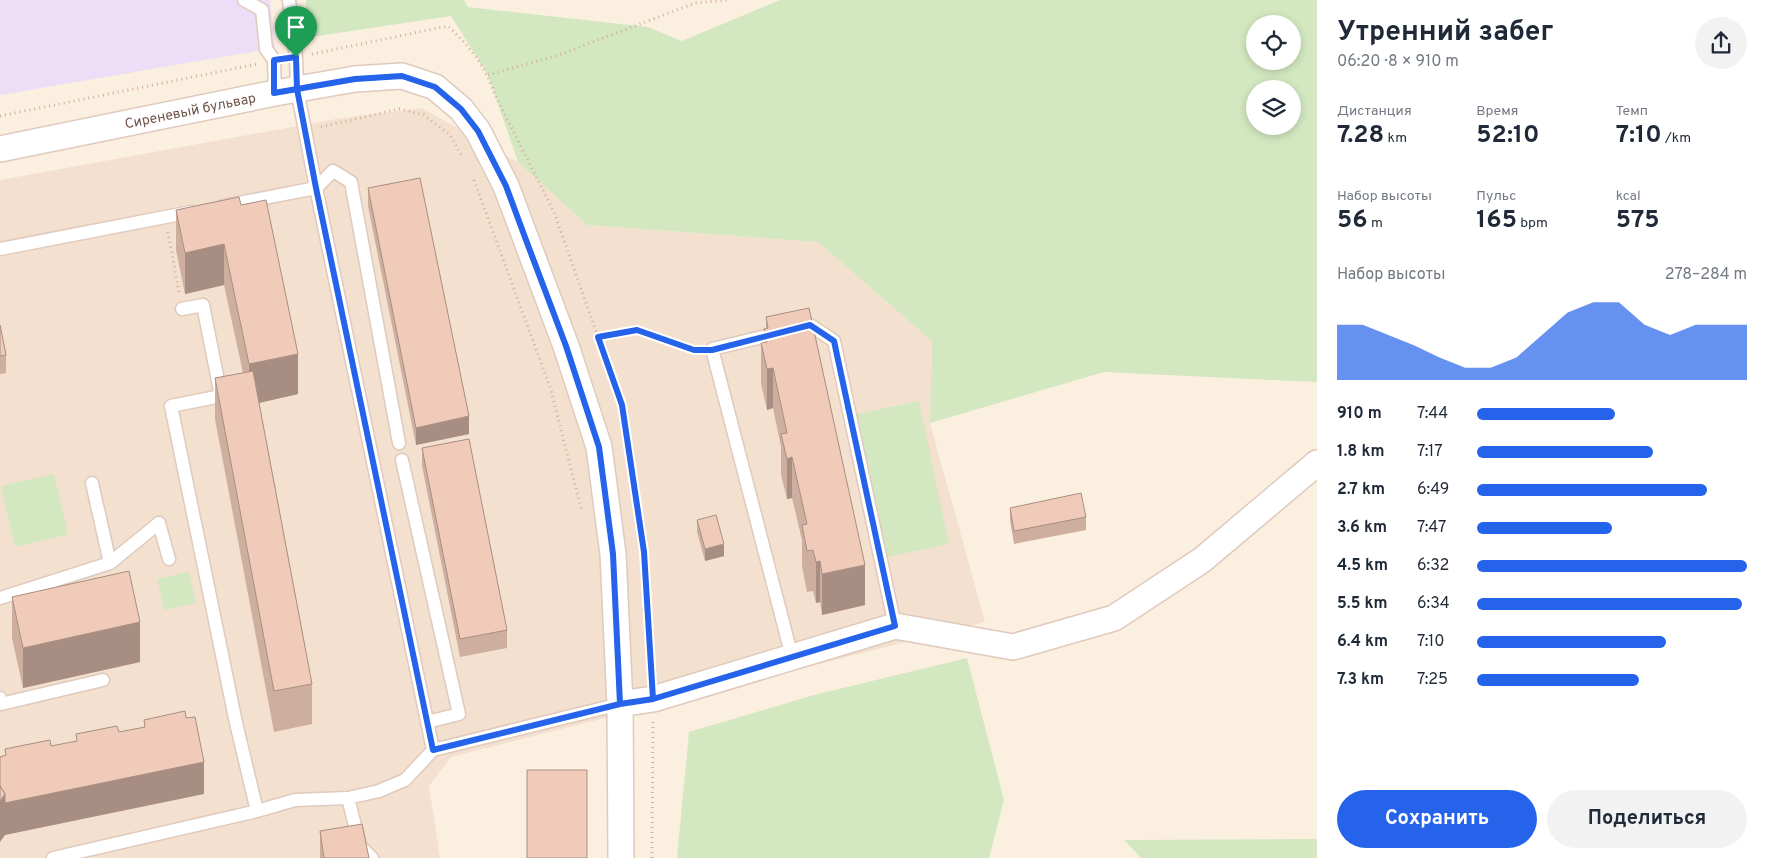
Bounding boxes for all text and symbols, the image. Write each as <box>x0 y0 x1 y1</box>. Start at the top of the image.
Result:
pin <box>275 6 317 57</box>
icon: arrive <box>282 13 310 41</box>
map controls <box>1246 15 1301 135</box>
button: locate <box>1246 15 1301 70</box>
text: Утренний забег <box>1337 15 1553 51</box>
button: share <box>1695 17 1747 69</box>
text: 06:20 · 8 × 910 m <box>1337 52 1459 72</box>
button: layers <box>1246 80 1301 135</box>
street label: Сиреневый бульвар <box>123 90 258 133</box>
text: Дистанция <box>1337 103 1412 120</box>
text: Время <box>1476 103 1518 120</box>
text: Темп <box>1616 103 1648 120</box>
text: 7.28 <box>1337 120 1384 152</box>
text: 52:10 <box>1476 120 1539 152</box>
text: 7:10 <box>1616 120 1662 152</box>
text: km <box>1384 130 1407 147</box>
text: /km <box>1662 130 1691 147</box>
text: Набор высоты <box>1337 188 1432 205</box>
text: Пульс <box>1476 188 1516 205</box>
text: kcal <box>1616 188 1641 205</box>
text: 56 <box>1337 205 1368 237</box>
text: 165 <box>1476 205 1517 237</box>
text: 575 <box>1616 205 1660 237</box>
text: m <box>1368 215 1383 232</box>
text: bpm <box>1517 215 1548 232</box>
text: Набор высоты <box>1337 265 1445 285</box>
text: 278–284 m <box>1665 265 1747 285</box>
text: 910 m <box>1337 404 1382 424</box>
text: 7:44 <box>1417 404 1448 424</box>
text: 1.8 km <box>1337 442 1384 462</box>
text: 7:17 <box>1417 442 1443 462</box>
text: 2.7 km <box>1337 480 1385 500</box>
text: 6:49 <box>1417 480 1449 500</box>
text: 3.6 km <box>1337 518 1387 538</box>
text: 7:47 <box>1417 518 1446 538</box>
text: 4.5 km <box>1337 556 1388 576</box>
text: 6:32 <box>1417 556 1449 576</box>
text: 5.5 km <box>1337 594 1387 614</box>
text: 6:34 <box>1417 594 1450 614</box>
text: 6.4 km <box>1337 632 1388 652</box>
text: 7:10 <box>1417 632 1445 652</box>
text: 7.3 km <box>1337 670 1384 690</box>
text: 7:25 <box>1417 670 1448 690</box>
button: Сохранить <box>1337 790 1537 848</box>
button: Поделиться <box>1547 790 1747 848</box>

